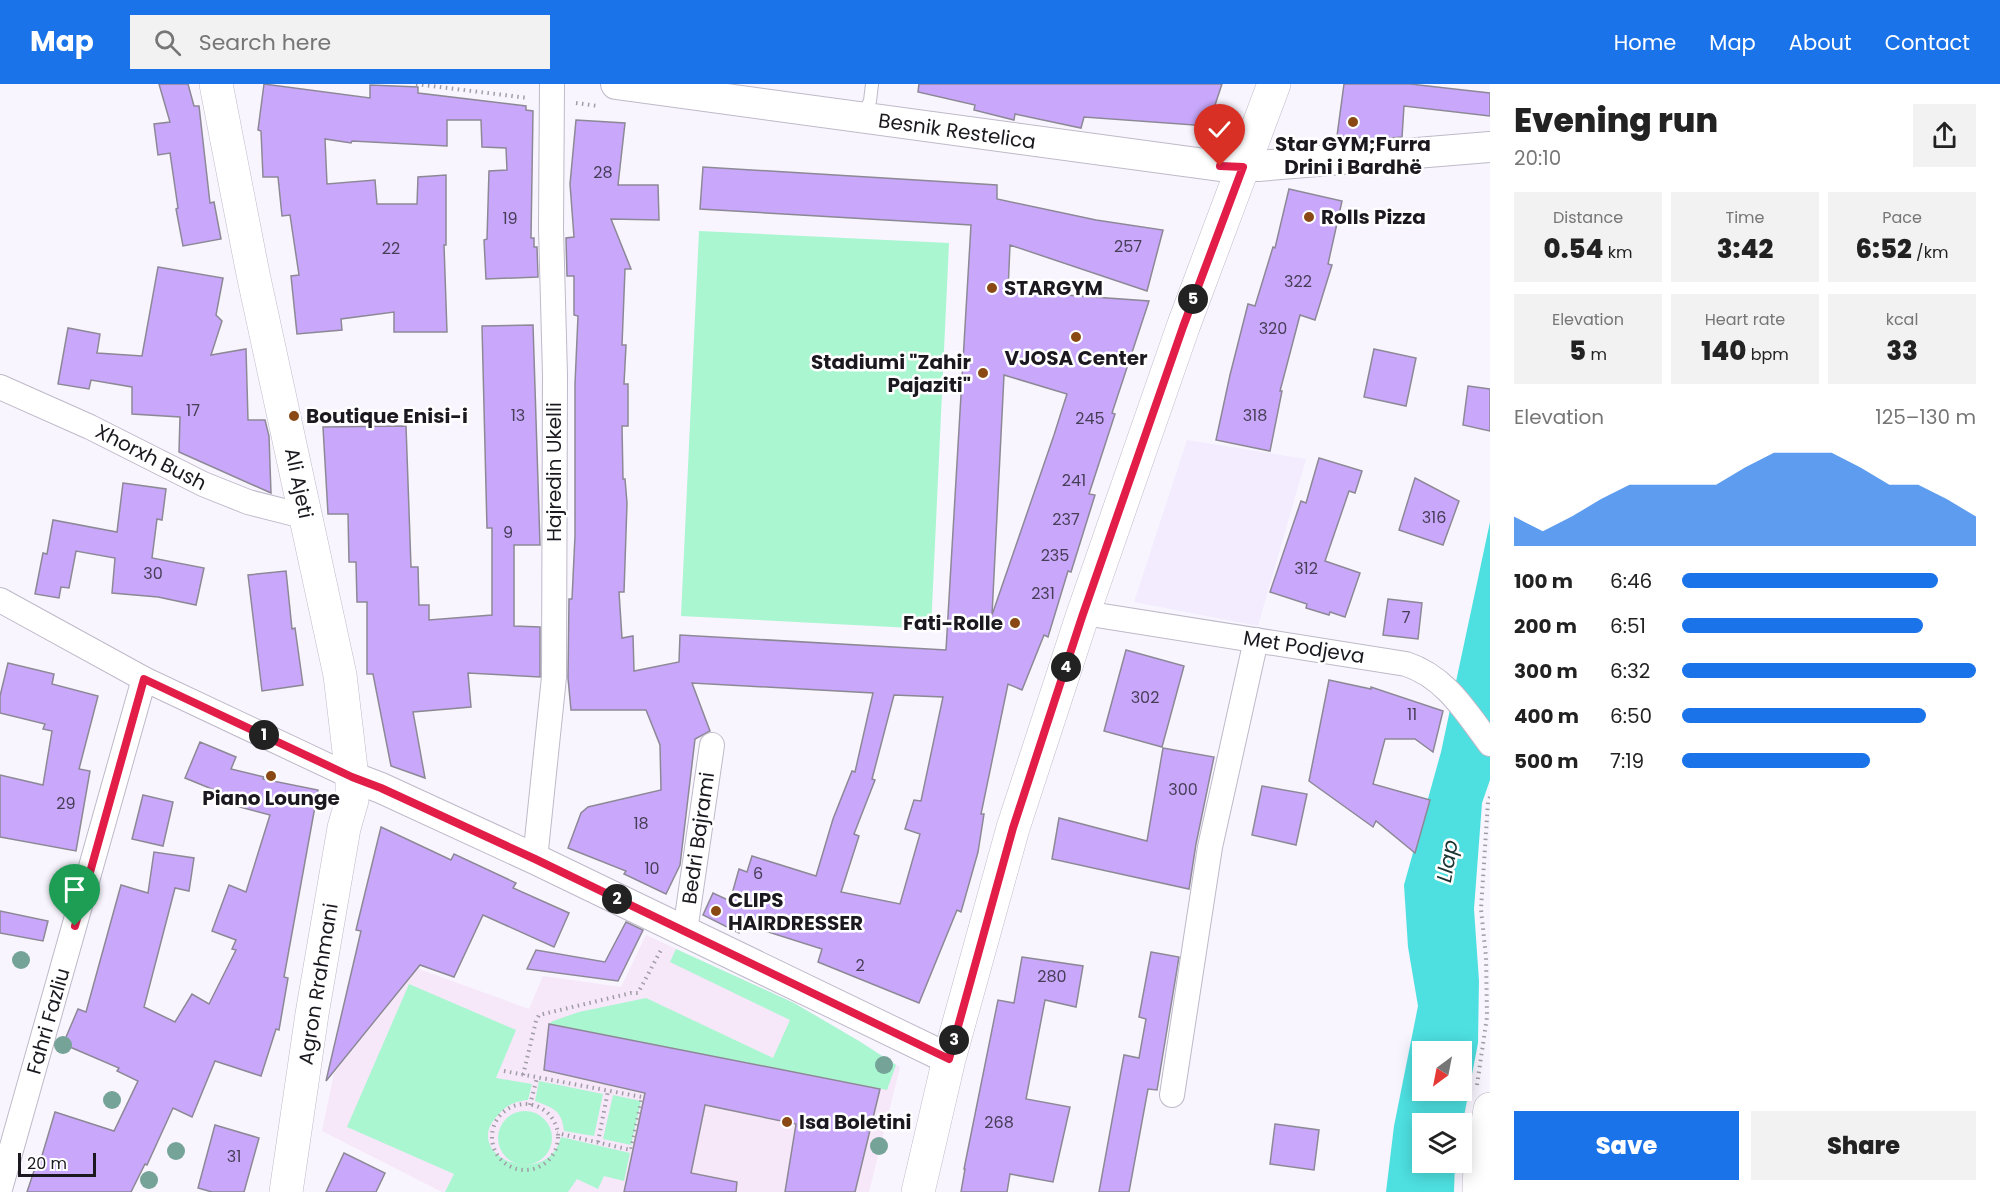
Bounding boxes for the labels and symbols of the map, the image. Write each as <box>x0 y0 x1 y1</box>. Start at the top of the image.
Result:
pin <box>1194 104 1245 166</box>
street label: Besnik Restelica <box>877 106 1037 156</box>
marker: Star GYM;Furra Drini i Bardhë <box>1346 115 1360 129</box>
place label: Star GYM;Furra Drini i Bardhë <box>1275 130 1431 181</box>
house number: 28 <box>593 161 613 184</box>
place label: Rolls Pizza <box>1321 203 1426 231</box>
house number: 19 <box>502 207 518 230</box>
marker: Rolls Pizza <box>1302 210 1316 224</box>
house number: 257 <box>1114 235 1142 258</box>
house number: 22 <box>382 237 400 260</box>
house number: 322 <box>1284 270 1312 293</box>
place label: STARGYM <box>1004 274 1103 302</box>
marker: STARGYM <box>985 281 999 295</box>
pin: 5 <box>1178 284 1208 314</box>
house number: 320 <box>1259 317 1287 340</box>
marker: VJOSA Center <box>1069 330 1083 344</box>
place label: VJOSA Center <box>1004 344 1148 372</box>
place label: Stadiumi "Zahir Pajaziti" <box>811 348 971 399</box>
marker: Stadiumi "Zahir Pajaziti" <box>976 366 990 380</box>
house number: 17 <box>186 399 200 422</box>
place label: Boutique Enisi-i <box>306 402 468 430</box>
street label: Hajredin Ukelli <box>540 402 568 542</box>
house number: 13 <box>511 404 525 427</box>
house number: 318 <box>1243 404 1267 427</box>
house number: 245 <box>1075 407 1105 430</box>
marker: Boutique Enisi-i <box>287 409 301 423</box>
street label: Xhorxh Bush <box>91 417 211 497</box>
street label: Ali Ajeti <box>278 445 320 521</box>
house number: 241 <box>1062 469 1086 492</box>
house number: 316 <box>1422 506 1446 529</box>
house number: 237 <box>1052 508 1080 531</box>
house number: 9 <box>503 521 513 544</box>
house number: 235 <box>1041 544 1069 567</box>
house number: 312 <box>1294 557 1318 580</box>
house number: 30 <box>143 562 163 585</box>
house number: 231 <box>1031 582 1055 605</box>
house number: 7 <box>1402 606 1411 629</box>
place label: Fati-Rolle <box>903 609 1003 637</box>
marker: Fati-Rolle <box>1008 616 1022 630</box>
street label: Met Podjeva <box>1241 624 1367 670</box>
pin: 4 <box>1051 652 1081 682</box>
house number: 302 <box>1131 686 1159 709</box>
house number: 11 <box>1407 703 1417 726</box>
pin: 1 <box>249 720 279 750</box>
marker: Piano Lounge <box>264 769 278 783</box>
street label: Bedri Bajrami <box>675 770 721 906</box>
house number: 300 <box>1168 778 1198 801</box>
place label: Piano Lounge <box>202 784 340 812</box>
house number: 29 <box>56 792 76 815</box>
house number: 18 <box>633 812 649 835</box>
water label: Llap <box>1429 837 1465 885</box>
house number: 10 <box>644 857 660 880</box>
house number: 6 <box>753 862 763 885</box>
pin <box>49 864 100 926</box>
pin: 2 <box>602 884 632 914</box>
place label: CLIPS HAIRDRESSER <box>728 886 863 937</box>
street label: Agron Rrahmani <box>291 901 345 1067</box>
marker: CLIPS HAIRDRESSER <box>709 904 723 918</box>
house number: 2 <box>855 954 865 977</box>
street label: Fahri Fazliu <box>19 965 77 1077</box>
house number: 280 <box>1037 965 1067 988</box>
pin: 3 <box>939 1025 969 1055</box>
north arrow <box>1412 1041 1472 1101</box>
place label: Isa Boletini <box>799 1108 911 1136</box>
house number: 268 <box>984 1111 1014 1134</box>
marker: Isa Boletini <box>780 1115 794 1129</box>
house number: 31 <box>227 1145 241 1168</box>
scale bar <box>18 1150 96 1178</box>

